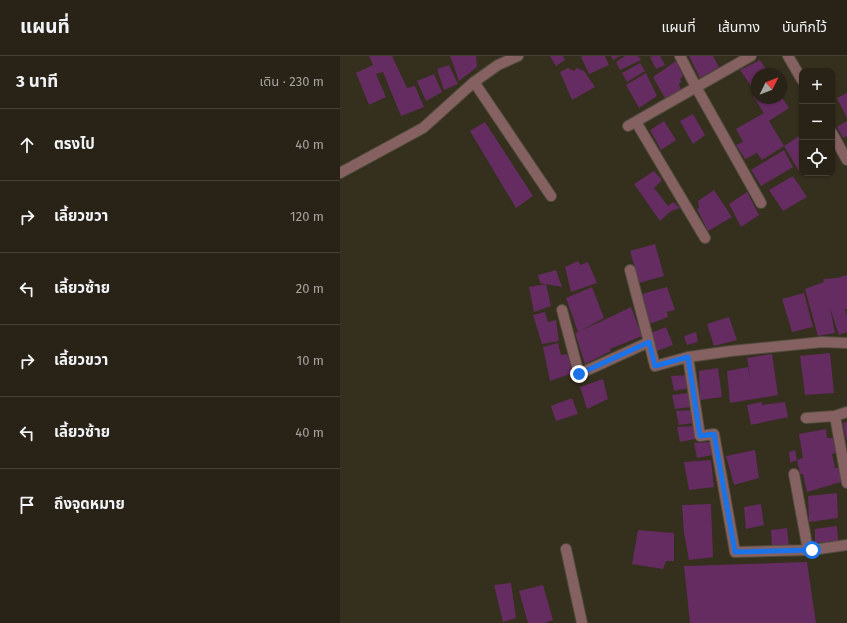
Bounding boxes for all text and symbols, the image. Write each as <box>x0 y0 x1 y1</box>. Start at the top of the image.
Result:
text: แผนที่ <box>20 15 70 38</box>
text: แผนที่ <box>662 19 696 36</box>
text: เส้นทาง <box>718 19 760 36</box>
text: บันทึกไว้ <box>782 19 827 36</box>
north arrow <box>751 68 787 104</box>
map controls <box>799 68 835 176</box>
button: + <box>799 68 835 104</box>
text: 3 นาที <box>16 71 58 92</box>
text: เดิน · 230 m <box>260 74 324 89</box>
button: − <box>799 104 835 140</box>
icon: ahead <box>16 134 38 156</box>
text: ตรงไป <box>54 135 95 153</box>
text: 40 m <box>295 137 324 152</box>
button: locate <box>799 140 835 176</box>
icon: right <box>16 206 38 228</box>
text: เลี้ยวขวา <box>54 207 108 225</box>
text: 120 m <box>290 209 324 224</box>
icon: left <box>16 278 38 300</box>
text: เลี้ยวซ้าย <box>54 279 110 297</box>
text: 20 m <box>296 281 324 296</box>
icon: right <box>16 350 38 372</box>
text: เลี้ยวขวา <box>54 351 108 369</box>
text: 10 m <box>297 353 324 368</box>
route end <box>570 365 588 383</box>
icon: left <box>16 422 38 444</box>
text: เลี้ยวซ้าย <box>54 423 110 441</box>
text: 40 m <box>295 425 324 440</box>
icon: arrive <box>16 494 38 516</box>
text: ถึงจุดหมาย <box>54 495 125 513</box>
route start <box>803 541 821 559</box>

